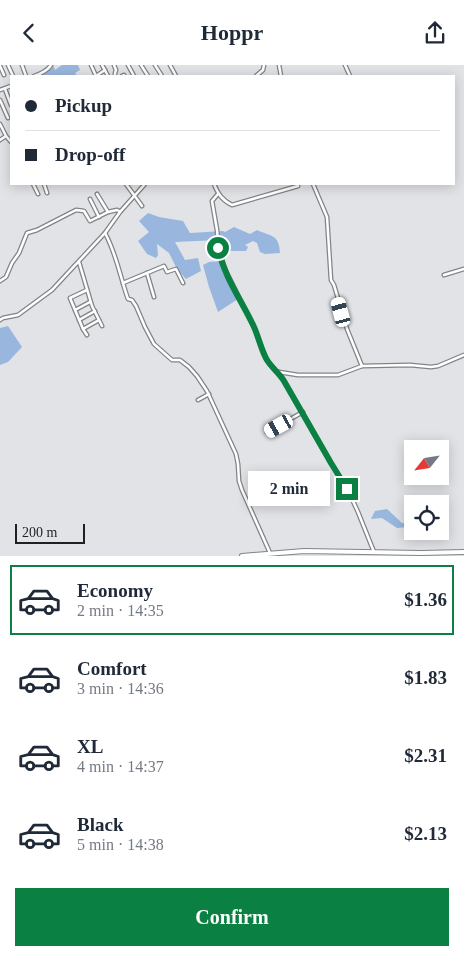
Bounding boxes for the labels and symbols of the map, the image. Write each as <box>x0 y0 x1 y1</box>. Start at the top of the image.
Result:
route start <box>207 237 229 259</box>
car <box>329 296 352 328</box>
car <box>262 412 295 440</box>
north arrow <box>404 440 449 485</box>
callout: 2 min <box>247 471 330 507</box>
route end <box>336 478 358 500</box>
scale bar <box>15 521 85 544</box>

